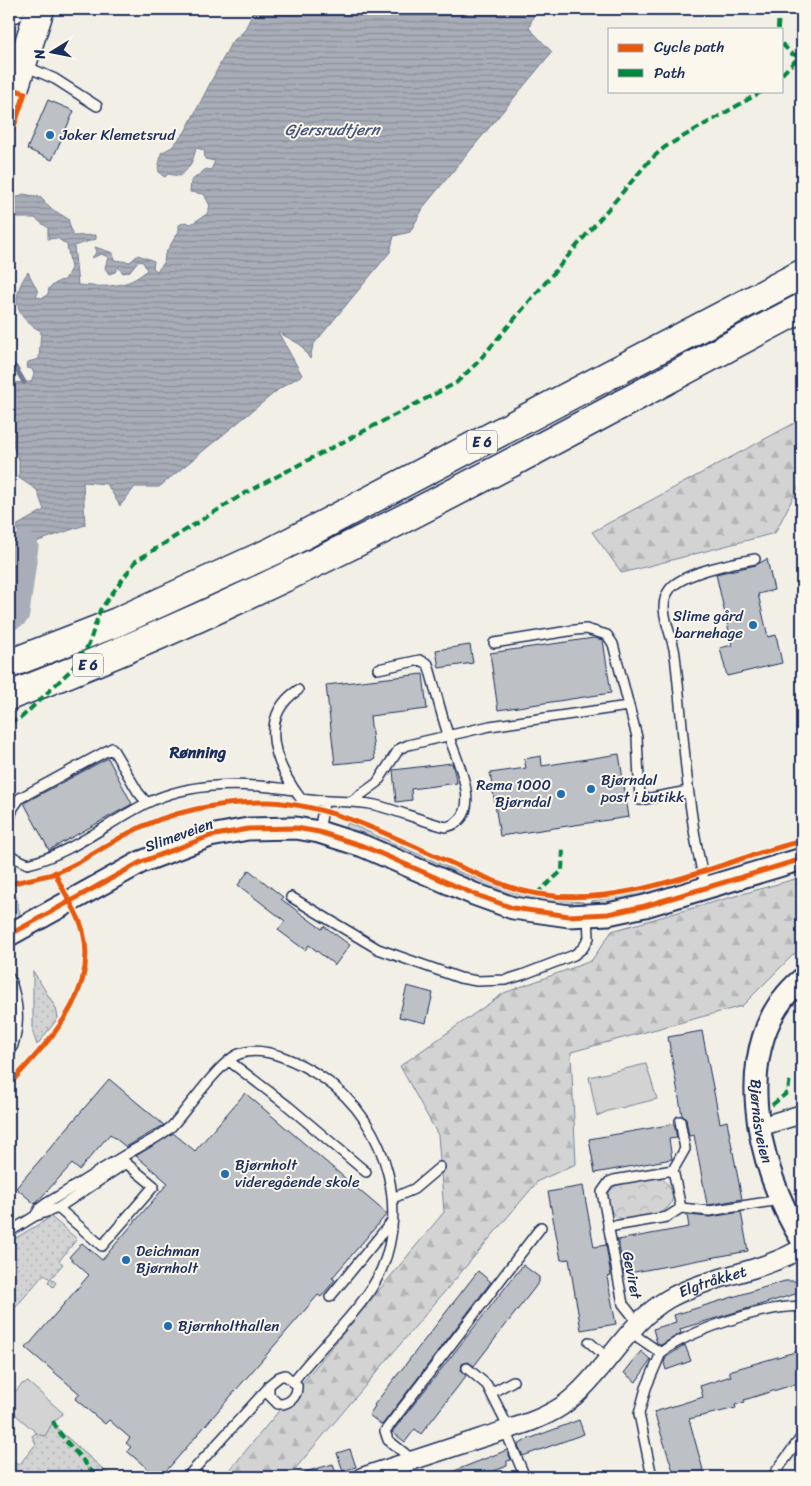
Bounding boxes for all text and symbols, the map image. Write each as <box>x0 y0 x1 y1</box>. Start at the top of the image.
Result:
north arrow <box>28 28 78 78</box>
legend <box>608 28 784 92</box>
text: Cycle path <box>654 34 725 60</box>
text: N <box>26 47 53 62</box>
text: Path <box>654 60 685 86</box>
water label: Gjersrudtjern <box>285 115 382 144</box>
place label: Joker Klemetsrud <box>59 122 176 148</box>
marker: Joker Klemetsrud <box>44 129 56 141</box>
road number: E 6 <box>467 431 497 454</box>
place label: Slime gård barnehage <box>673 603 744 646</box>
marker: Slime gård barnehage <box>747 619 759 631</box>
road number: E 6 <box>73 654 103 676</box>
district label: Rønning <box>169 738 227 767</box>
place label: Bjørndal post i butikk <box>600 767 685 810</box>
place label: Rema 1000 Bjørndal <box>476 772 552 815</box>
marker: Bjørndal post i butikk <box>585 783 597 795</box>
marker: Rema 1000 Bjørndal <box>555 788 567 800</box>
street label: Slimeveien <box>141 811 217 859</box>
street label: Bjørnåsveien <box>743 1079 780 1167</box>
place label: Bjørnholt videregående skole <box>235 1152 360 1195</box>
marker: Bjørnholt videregående skole <box>219 1168 231 1180</box>
place label: Deichman Bjørnholt <box>136 1238 199 1281</box>
street label: Geviret <box>615 1249 649 1302</box>
marker: Deichman Bjørnholt <box>120 1254 132 1266</box>
street label: Elgtråkket <box>674 1258 750 1305</box>
place label: Bjørnholthallen <box>178 1313 279 1339</box>
marker: Bjørnholthallen <box>162 1320 174 1332</box>

